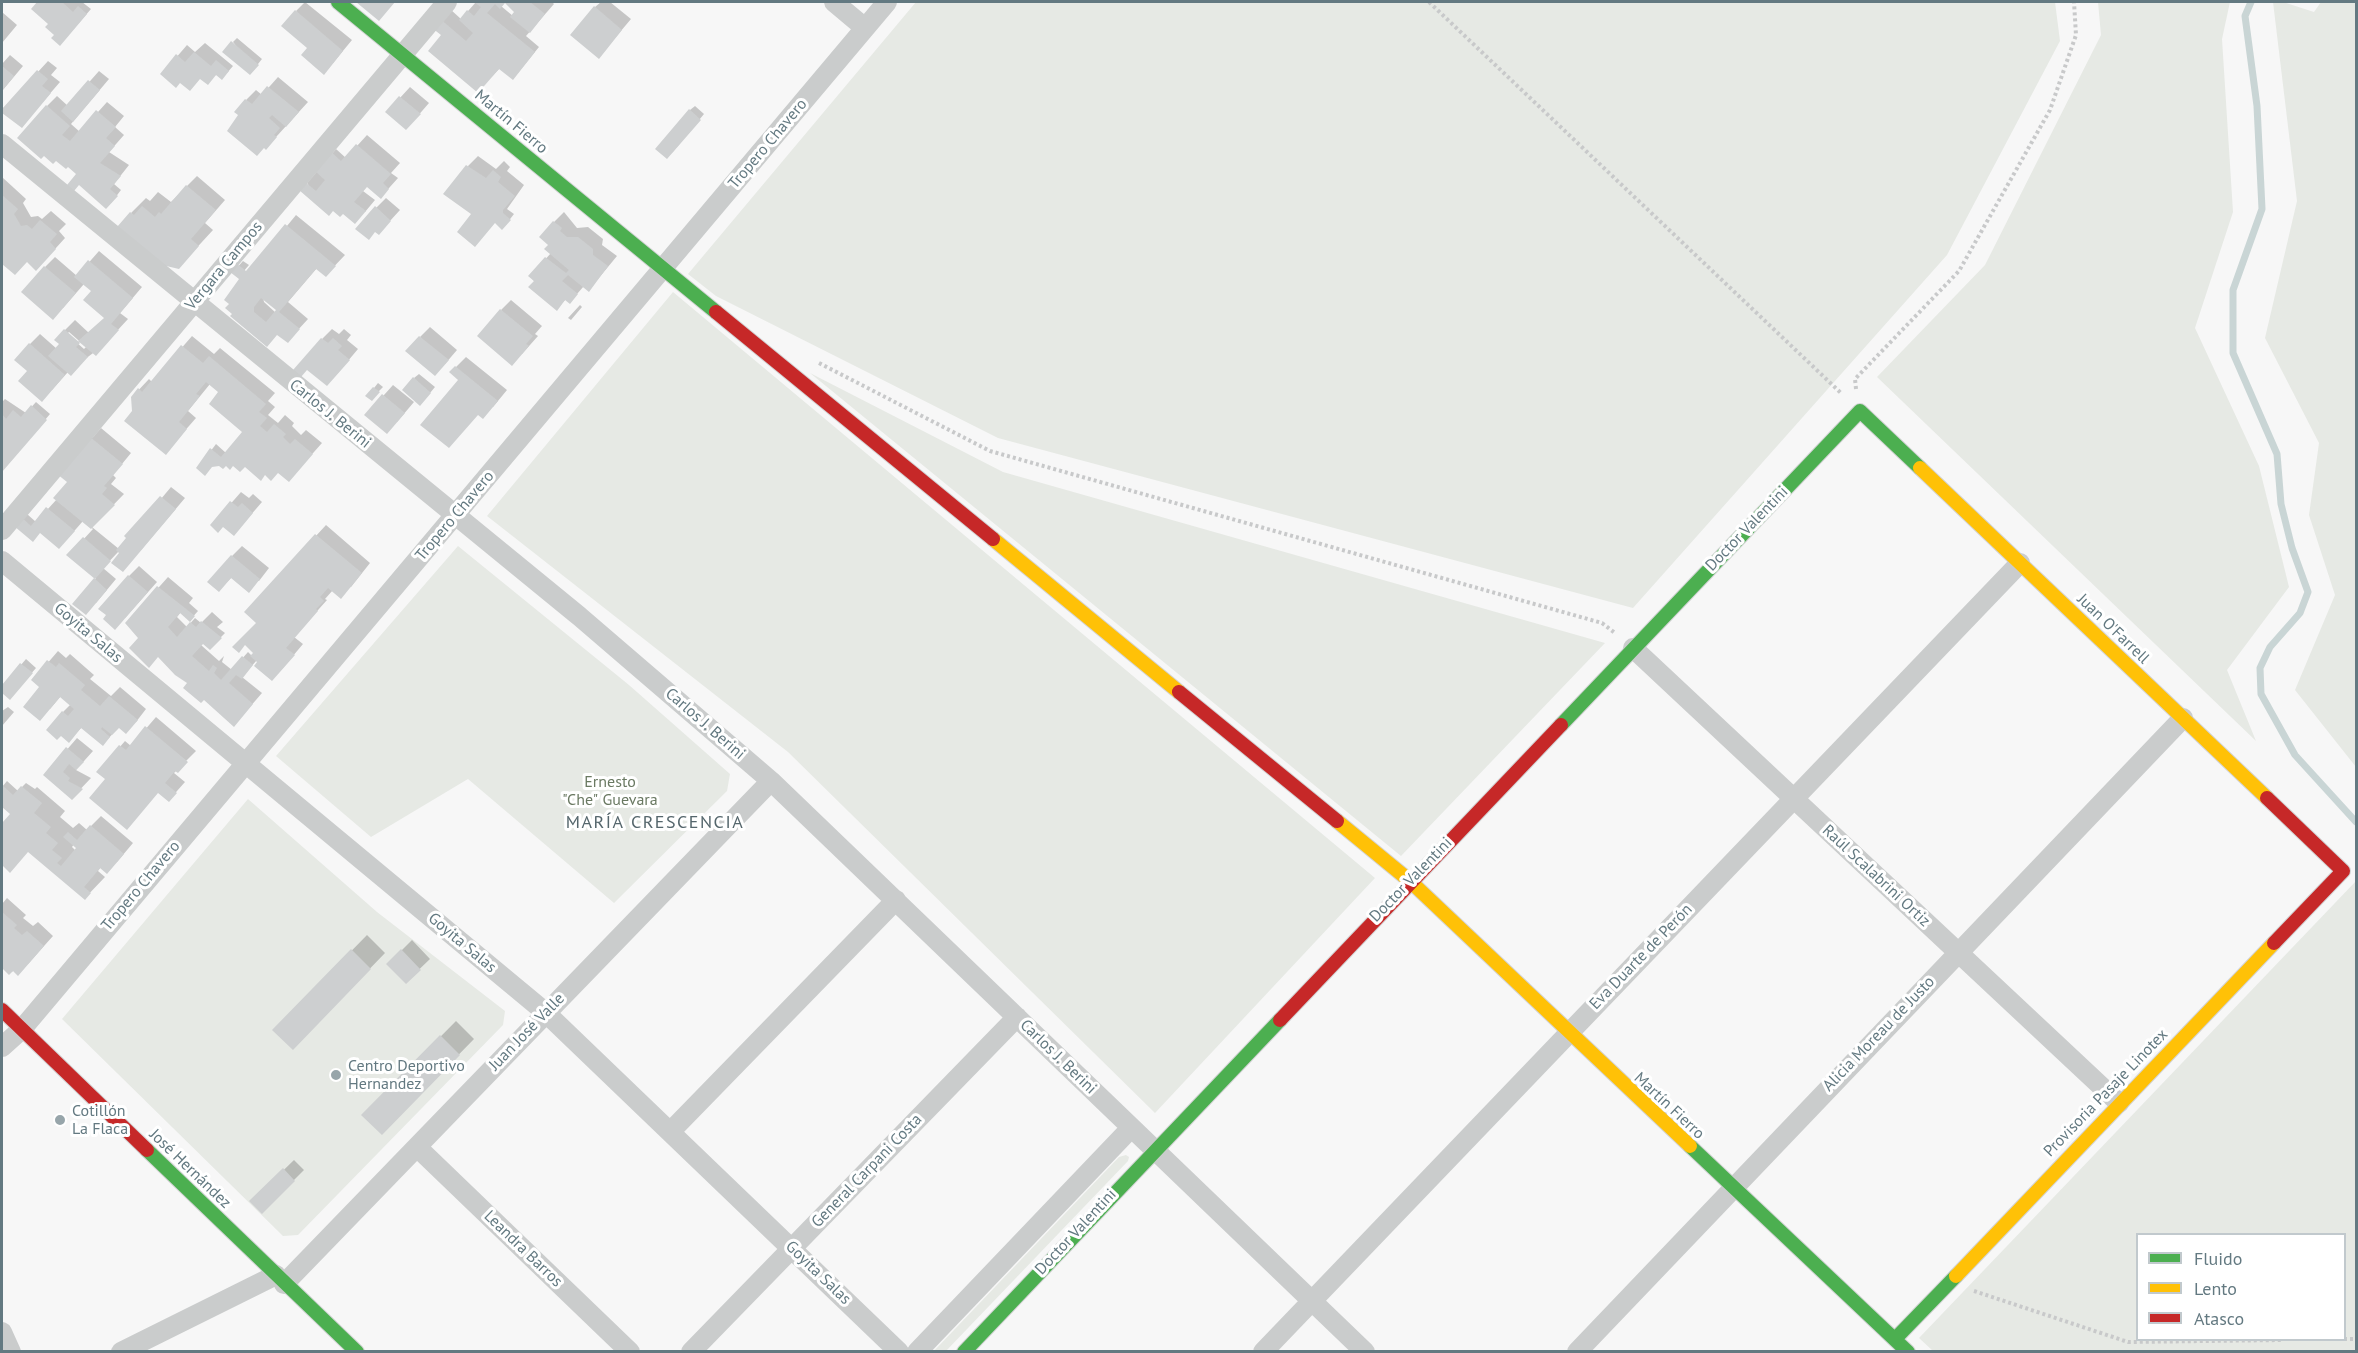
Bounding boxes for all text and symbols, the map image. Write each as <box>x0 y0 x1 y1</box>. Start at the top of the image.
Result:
street label: Martín Fierro <box>471 86 551 158</box>
street label: Tropero Chavero <box>725 95 811 193</box>
street label: Vergara Campos <box>181 218 267 314</box>
street label: Carlos J. Berini <box>285 375 375 453</box>
street label: Tropero Chavero <box>412 467 498 565</box>
street label: Doctor Valentini <box>1702 483 1792 575</box>
street label: Juan O'Farrell <box>2073 590 2153 668</box>
street label: Goyita Salas <box>50 599 126 667</box>
street label: Carlos J. Berini <box>661 684 749 764</box>
park label: Ernesto "Che" Guevara <box>562 772 658 810</box>
district label: MARÍA CRESCENCIA <box>566 812 744 834</box>
street label: Raúl Scalabrini Ortiz <box>1818 821 1934 931</box>
street label: Doctor Valentini <box>1366 834 1456 926</box>
street label: Tropero Chavero <box>98 837 184 935</box>
street label: Eva Duarte de Perón <box>1586 900 1696 1014</box>
street label: Goyita Salas <box>424 909 500 977</box>
street label: Alicia Moreau de Justo <box>1819 972 1939 1096</box>
street label: Juan José Valle <box>485 989 569 1075</box>
street label: Carlos J. Berini <box>1016 1016 1100 1098</box>
street label: Provisoria Pasaje Linotex <box>2040 1025 2172 1161</box>
place label: Centro Deportivo Hernandez <box>348 1056 465 1094</box>
marker: Centro Deportivo Hernandez <box>329 1068 343 1082</box>
street label: Martín Fierro <box>1630 1068 1708 1144</box>
place label: Cotillón La Flaca <box>72 1101 128 1139</box>
street label: General Carpani Costa <box>808 1110 926 1232</box>
marker: Cotillón La Flaca <box>53 1113 67 1127</box>
street label: José Hernández <box>145 1125 235 1213</box>
street label: Doctor Valentini <box>1031 1185 1121 1279</box>
street label: Leandra Barros <box>480 1207 566 1291</box>
legend <box>2136 1233 2346 1341</box>
street label: Goyita Salas <box>781 1237 855 1309</box>
text: Fluido <box>2194 1247 2242 1270</box>
text: Lento <box>2194 1277 2237 1300</box>
text: Atasco <box>2194 1307 2244 1330</box>

